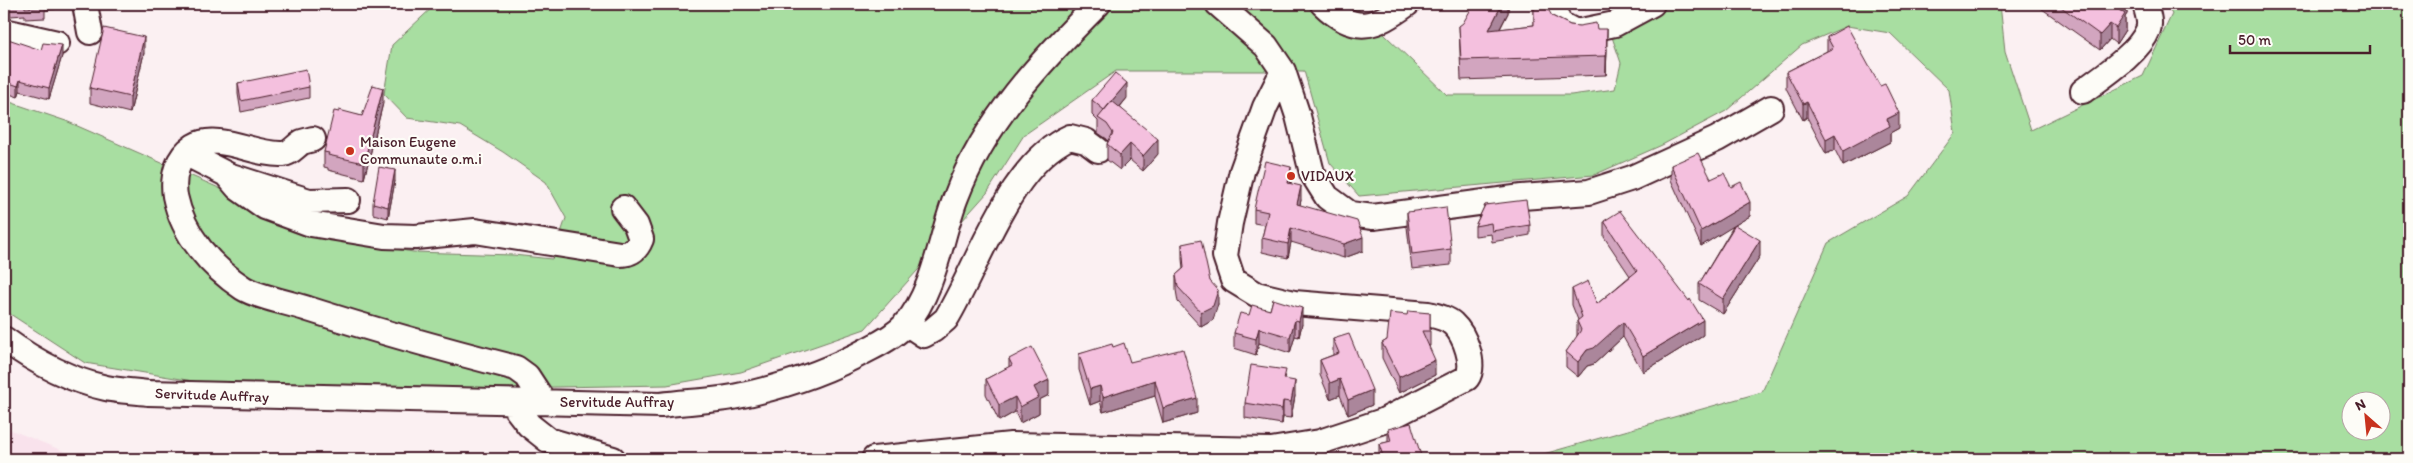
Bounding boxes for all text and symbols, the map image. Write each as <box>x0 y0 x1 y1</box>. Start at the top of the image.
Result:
scale bar <box>2230 22 2370 54</box>
text: 50 m <box>2238 31 2271 49</box>
place label: Maison Eugene Communaute o.m.i <box>360 133 482 168</box>
marker: Maison Eugene Communaute o.m.i <box>344 145 356 157</box>
place label: VIDAUX <box>1301 167 1354 185</box>
marker: VIDAUX <box>1285 170 1297 182</box>
street label: Servitude Auffray <box>155 384 269 406</box>
north arrow <box>2340 390 2390 440</box>
street label: Servitude Auffray <box>560 393 674 411</box>
text: N <box>2352 395 2368 415</box>

